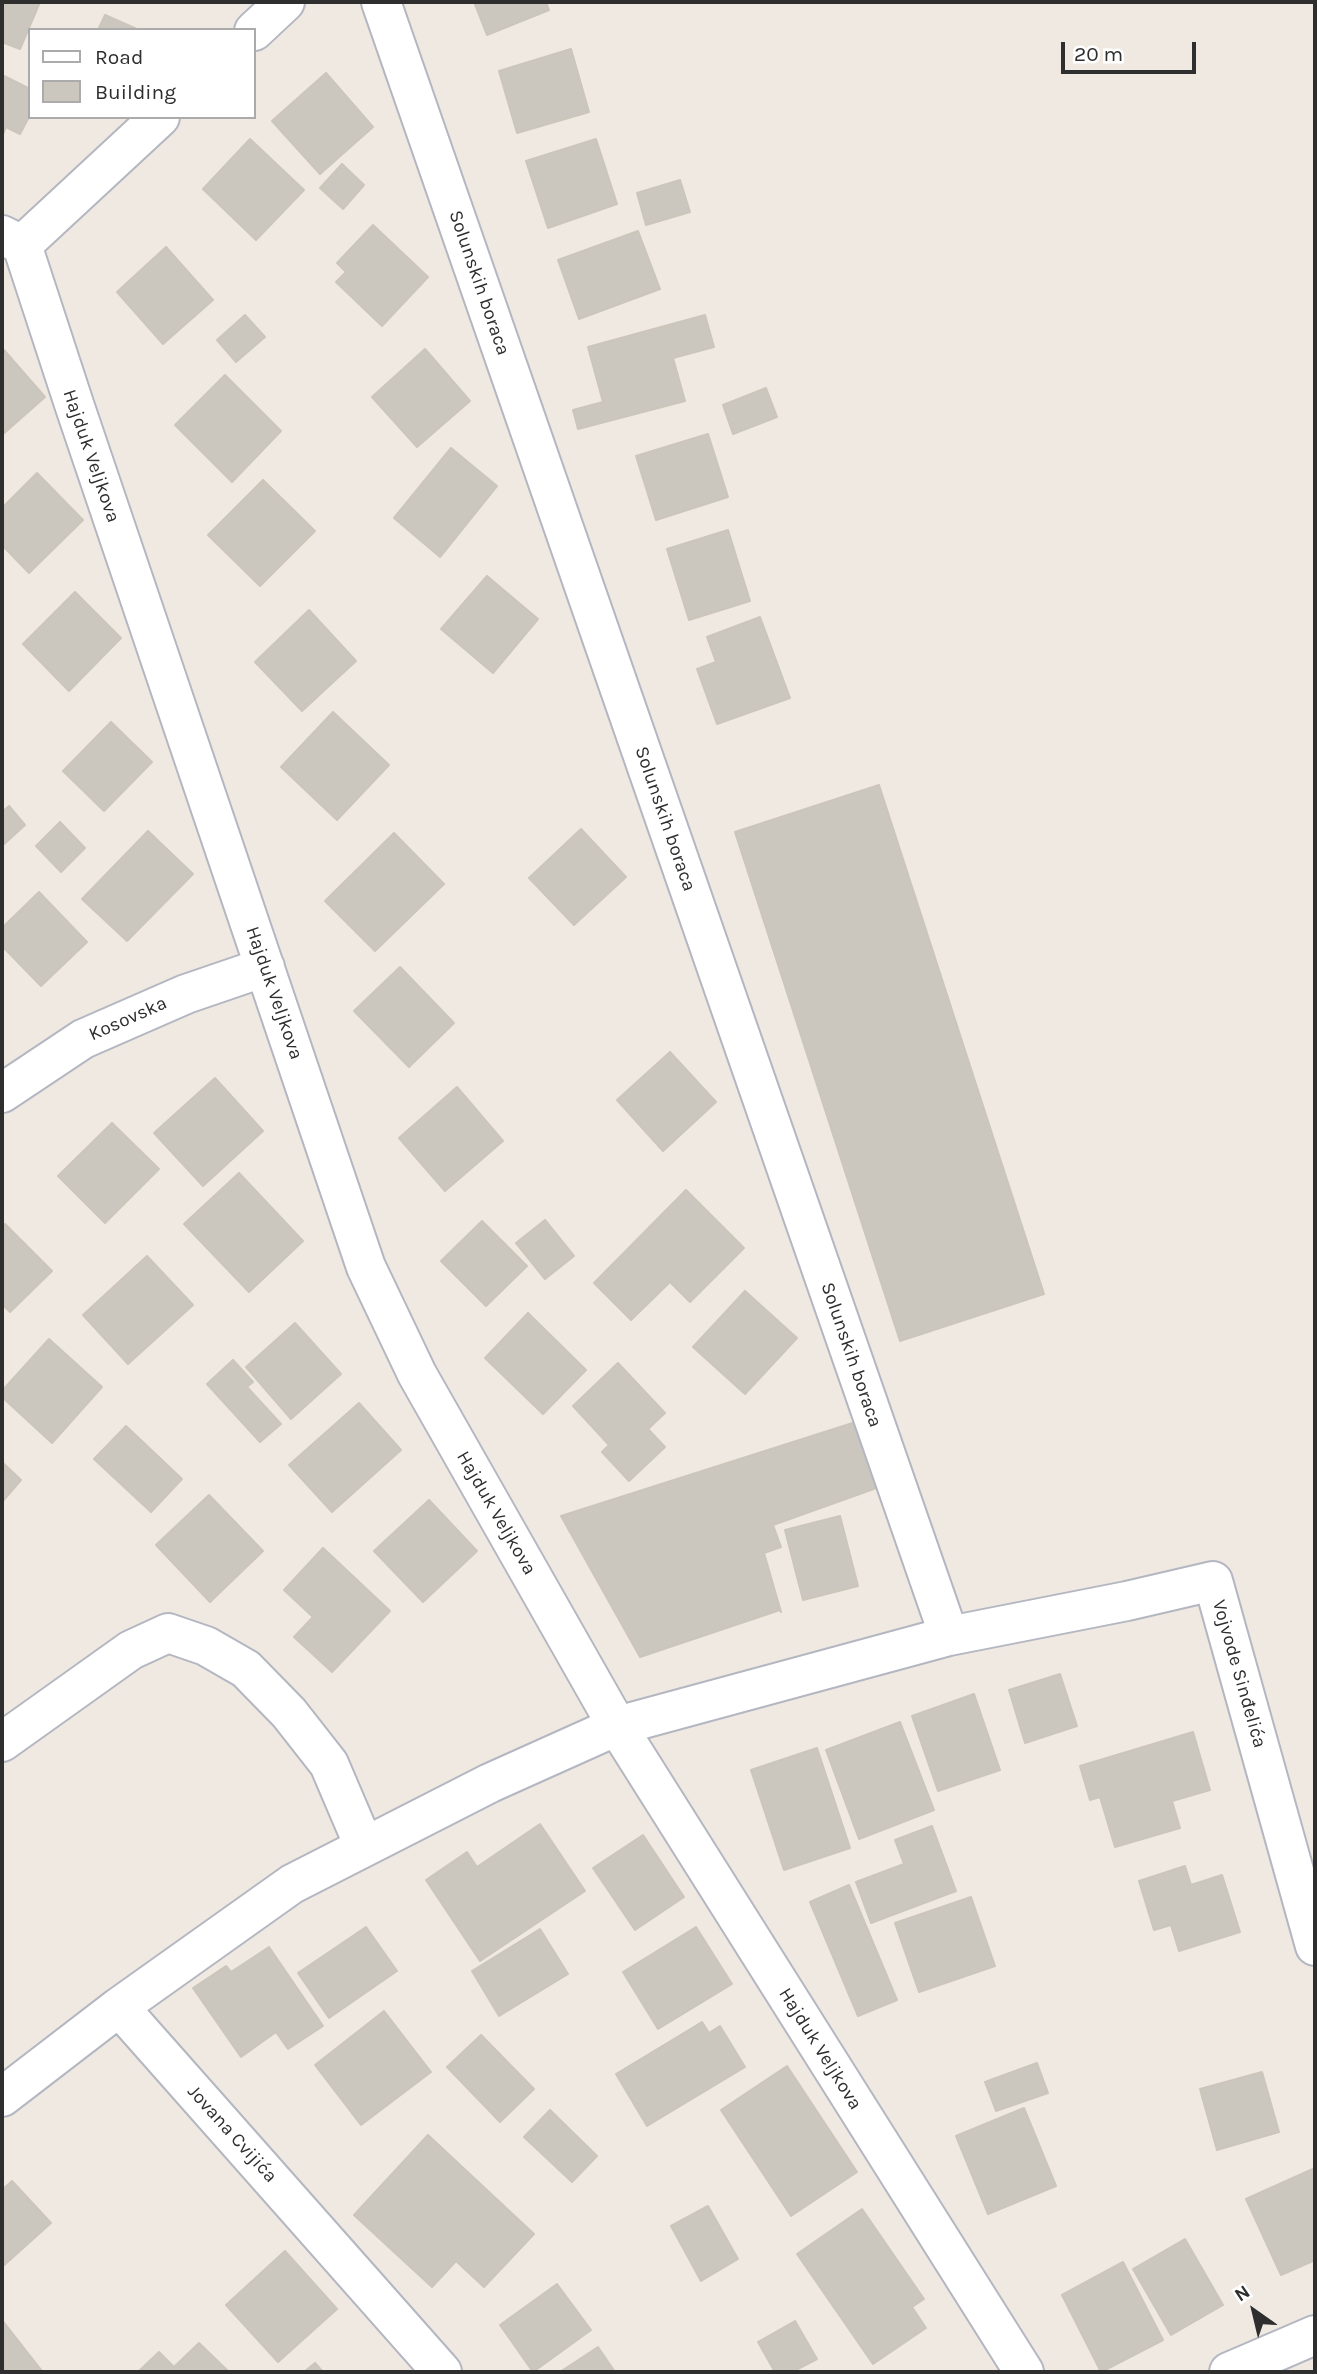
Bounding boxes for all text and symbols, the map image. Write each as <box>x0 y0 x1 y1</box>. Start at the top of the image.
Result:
legend <box>28 28 256 119</box>
scale bar <box>1065 28 1200 72</box>
text: 20 m <box>1074 42 1123 66</box>
text: Road <box>95 45 143 69</box>
text: Building <box>95 80 176 104</box>
street label: Solunskih boraca <box>444 208 514 358</box>
street label: Hajduk Veljkova <box>58 386 124 526</box>
street label: Solunskih boraca <box>630 744 700 894</box>
street label: Hajduk Veljkova <box>241 923 307 1063</box>
street label: Kosovska <box>85 992 171 1046</box>
street label: Solunskih boraca <box>816 1280 886 1430</box>
street label: Hajduk Veljkova <box>451 1447 541 1579</box>
street label: Vojvode Sinđelića <box>1207 1597 1271 1751</box>
street label: Hajduk Veljkova <box>773 1984 867 2114</box>
street label: Jovana Cvijića <box>182 2081 282 2187</box>
north arrow <box>1219 2276 1289 2346</box>
text: N <box>1230 2281 1254 2307</box>

